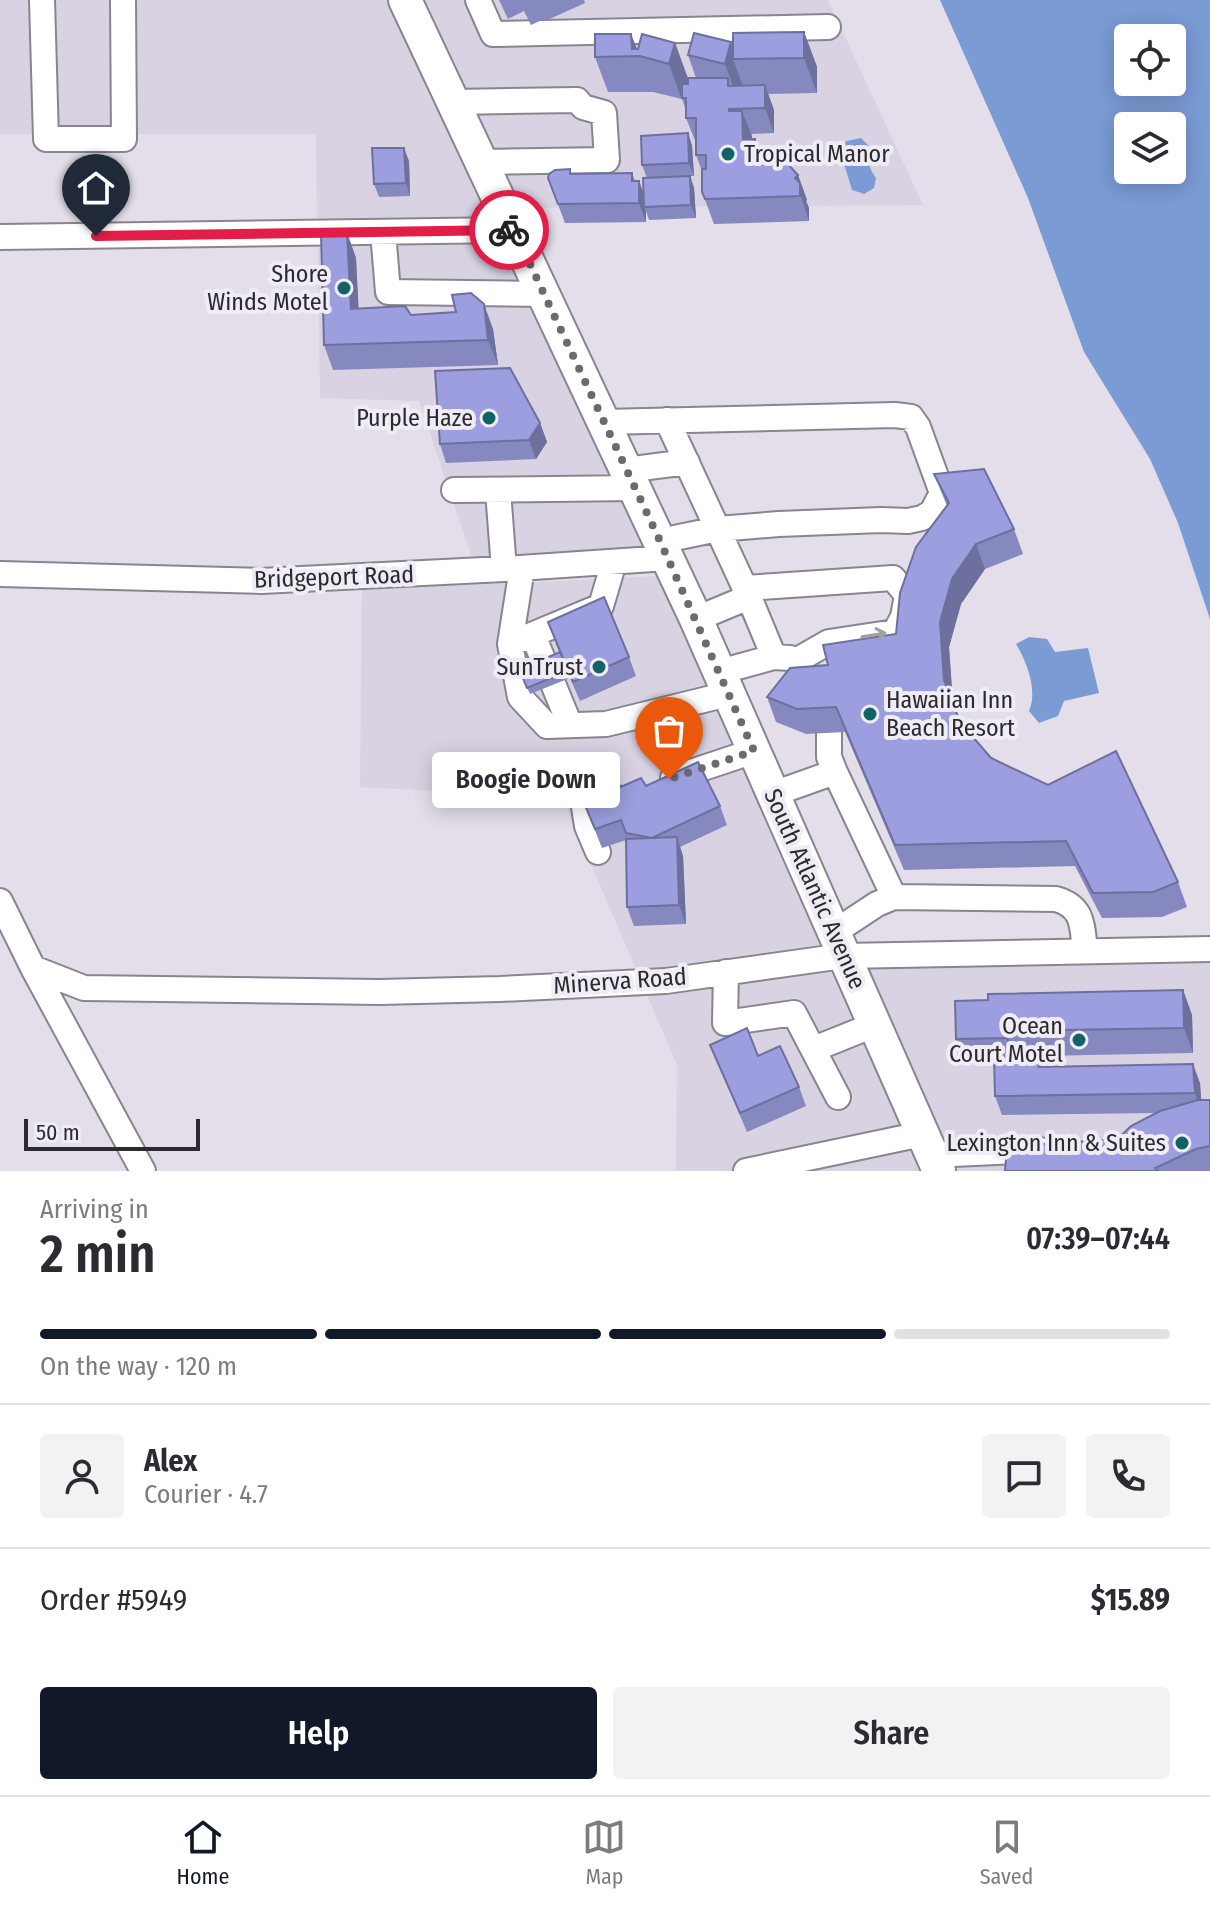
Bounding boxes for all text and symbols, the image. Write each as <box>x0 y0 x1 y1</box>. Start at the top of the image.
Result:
map controls <box>1114 24 1186 184</box>
button: locate <box>1114 24 1186 96</box>
button: layers <box>1114 112 1186 184</box>
place label: Tropical Manor <box>744 140 890 168</box>
marker: Tropical Manor <box>719 145 737 163</box>
pin <box>62 154 130 236</box>
icon: home <box>74 166 118 210</box>
courier <box>469 190 549 270</box>
icon: bike <box>487 208 531 252</box>
place label: Shore Winds Motel <box>207 260 328 316</box>
marker: Shore Winds Motel <box>335 279 353 297</box>
place label: Purple Haze <box>356 404 473 432</box>
marker: Purple Haze <box>480 409 498 427</box>
street label: Bridgeport Road <box>253 560 415 594</box>
one-way arrow <box>860 627 886 642</box>
place label: SunTrust <box>496 653 583 681</box>
marker: SunTrust <box>590 658 608 676</box>
place label: Hawaiian Inn Beach Resort <box>886 686 1015 742</box>
pin <box>635 697 703 779</box>
marker: Hawaiian Inn Beach Resort <box>861 705 879 723</box>
icon: bag <box>647 709 691 753</box>
callout: Boogie Down <box>433 751 621 807</box>
text: Boogie Down <box>456 764 596 795</box>
street label: South Atlantic Avenue <box>758 785 872 993</box>
street label: Minerva Road <box>552 962 688 1000</box>
place label: Ocean Court Motel <box>949 1012 1063 1068</box>
marker: Ocean Court Motel <box>1070 1031 1088 1049</box>
scale bar <box>24 1115 200 1151</box>
text: 50 m <box>36 1119 80 1146</box>
place label: Lexington Inn & Suites <box>946 1129 1166 1157</box>
marker: Lexington Inn & Suites <box>1173 1134 1191 1152</box>
text: Arriving in <box>40 1194 149 1225</box>
text: 07:39–07:44 <box>1026 1221 1170 1257</box>
text: 2 min <box>40 1223 156 1286</box>
text: On the way · 120 m <box>40 1351 237 1382</box>
button: person <box>40 1434 124 1518</box>
button: chat <box>982 1434 1066 1518</box>
button: phone <box>1086 1434 1170 1518</box>
text: Alex <box>144 1443 197 1479</box>
text: Courier · 4.7 <box>144 1479 268 1510</box>
text: Order #5949 <box>40 1582 187 1618</box>
text: $15.89 <box>1091 1582 1170 1618</box>
button: Help <box>40 1687 597 1779</box>
button: Share <box>613 1687 1170 1779</box>
tab: Home <box>177 1815 229 1890</box>
tab: Map <box>582 1815 626 1890</box>
tab: Saved <box>980 1815 1033 1890</box>

